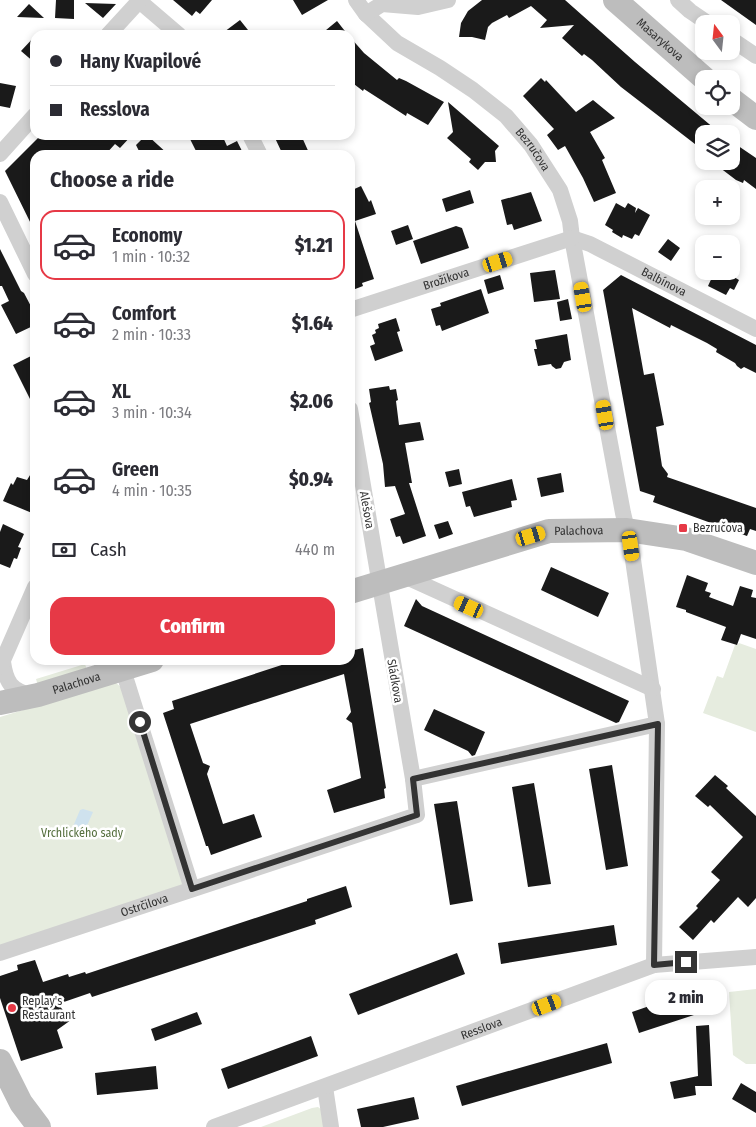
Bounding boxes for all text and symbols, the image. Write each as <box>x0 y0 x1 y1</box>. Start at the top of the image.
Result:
street label: Masarykova <box>634 15 686 64</box>
north arrow <box>695 15 740 60</box>
map controls <box>695 15 740 280</box>
text: Hany Kvapilové <box>80 50 201 73</box>
button: locate <box>695 70 740 115</box>
text: Resslova <box>80 98 150 121</box>
street label: Bezručova <box>512 125 553 174</box>
button: layers <box>695 125 740 170</box>
text: Choose a ride <box>50 166 174 193</box>
button: + <box>695 180 740 225</box>
icon: car <box>52 223 97 268</box>
text: Economy <box>112 224 182 247</box>
text: $1.21 <box>295 234 333 257</box>
button: − <box>695 235 740 280</box>
text: 1 min · 10:32 <box>112 247 190 266</box>
car <box>481 250 514 274</box>
street label: Brožíkova <box>421 265 471 293</box>
street label: Balbínova <box>639 265 689 299</box>
car <box>573 281 592 313</box>
icon: car <box>52 301 97 346</box>
text: Comfort <box>112 302 176 325</box>
text: $1.64 <box>292 312 333 335</box>
text: 2 min · 10:33 <box>112 325 191 344</box>
icon: car <box>52 379 97 424</box>
text: XL <box>112 380 131 403</box>
text: $2.06 <box>290 390 333 413</box>
car <box>595 399 614 431</box>
text: 3 min · 10:34 <box>112 403 192 422</box>
icon: car <box>52 457 97 502</box>
text: Green <box>112 458 159 481</box>
text: $0.94 <box>289 468 333 491</box>
text: 4 min · 10:35 <box>112 481 192 500</box>
street label: Alešova <box>357 490 377 530</box>
place label: Bezručova <box>693 521 743 535</box>
marker: Bezručova <box>677 522 689 534</box>
street label: Palachova <box>554 523 604 538</box>
car <box>514 524 547 548</box>
car <box>621 530 640 562</box>
icon: cash <box>50 536 78 564</box>
text: Cash <box>90 538 127 561</box>
text: 440 m <box>295 540 335 559</box>
car <box>452 594 485 620</box>
button: Confirm <box>50 597 335 655</box>
street label: Sládkova <box>384 658 406 704</box>
street label: Palachova <box>51 669 102 697</box>
route start <box>129 711 151 733</box>
park label: Vrchlického sady <box>41 826 124 840</box>
street label: Ostrčilova <box>119 891 170 920</box>
route end <box>675 951 697 973</box>
callout: 2 min <box>645 980 727 1014</box>
text: 2 min <box>668 988 704 1007</box>
car <box>530 993 563 1017</box>
place label: Replay's Restaurant <box>22 994 75 1022</box>
marker: Replay's Restaurant <box>6 1002 18 1014</box>
street label: Resslova <box>459 1015 504 1043</box>

